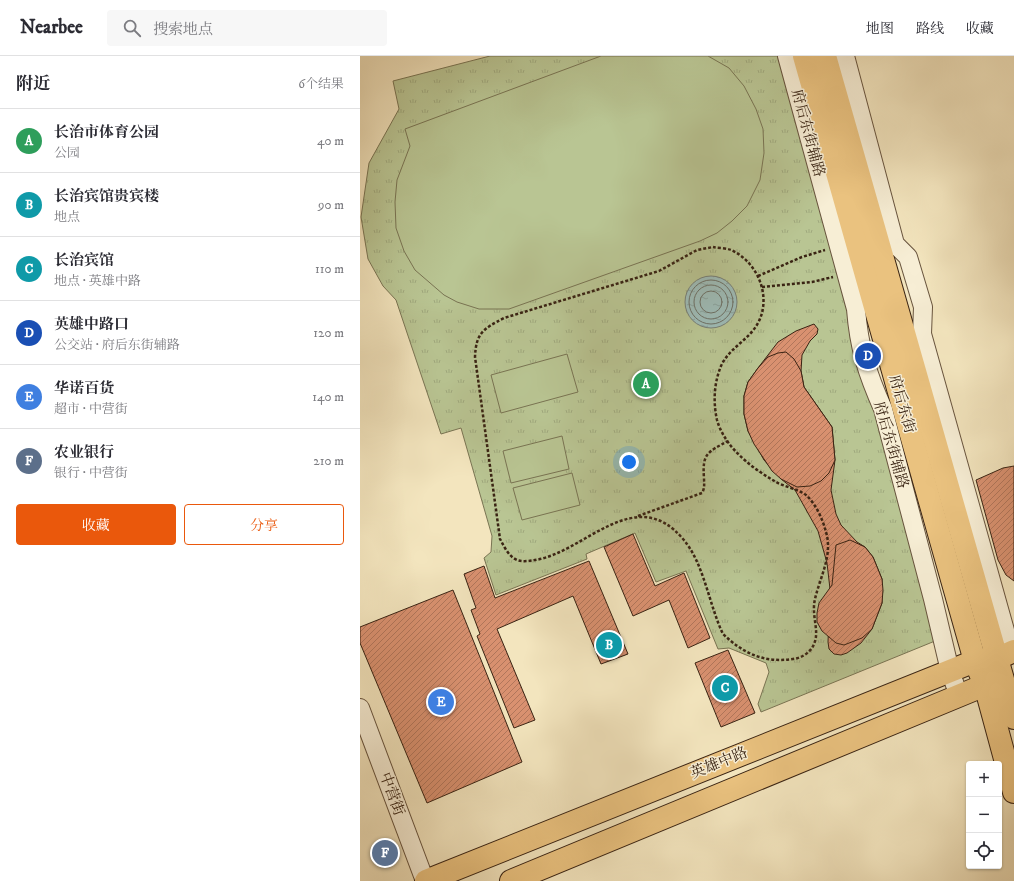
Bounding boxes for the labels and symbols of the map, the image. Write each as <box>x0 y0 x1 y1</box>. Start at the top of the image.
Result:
street label: 府后东街辅路 <box>787 87 829 179</box>
pin: D <box>855 341 881 371</box>
pin: A <box>633 369 659 399</box>
street label: 府后东街 <box>885 373 919 435</box>
street label: 府后东街辅路 <box>869 399 913 491</box>
your location <box>619 452 639 472</box>
pin: B <box>596 630 622 660</box>
pin: C <box>712 673 738 703</box>
pin: E <box>428 687 454 717</box>
street label: 英雄中路 <box>688 743 750 783</box>
street label: 中营街 <box>375 770 409 818</box>
pin: F <box>372 838 398 868</box>

